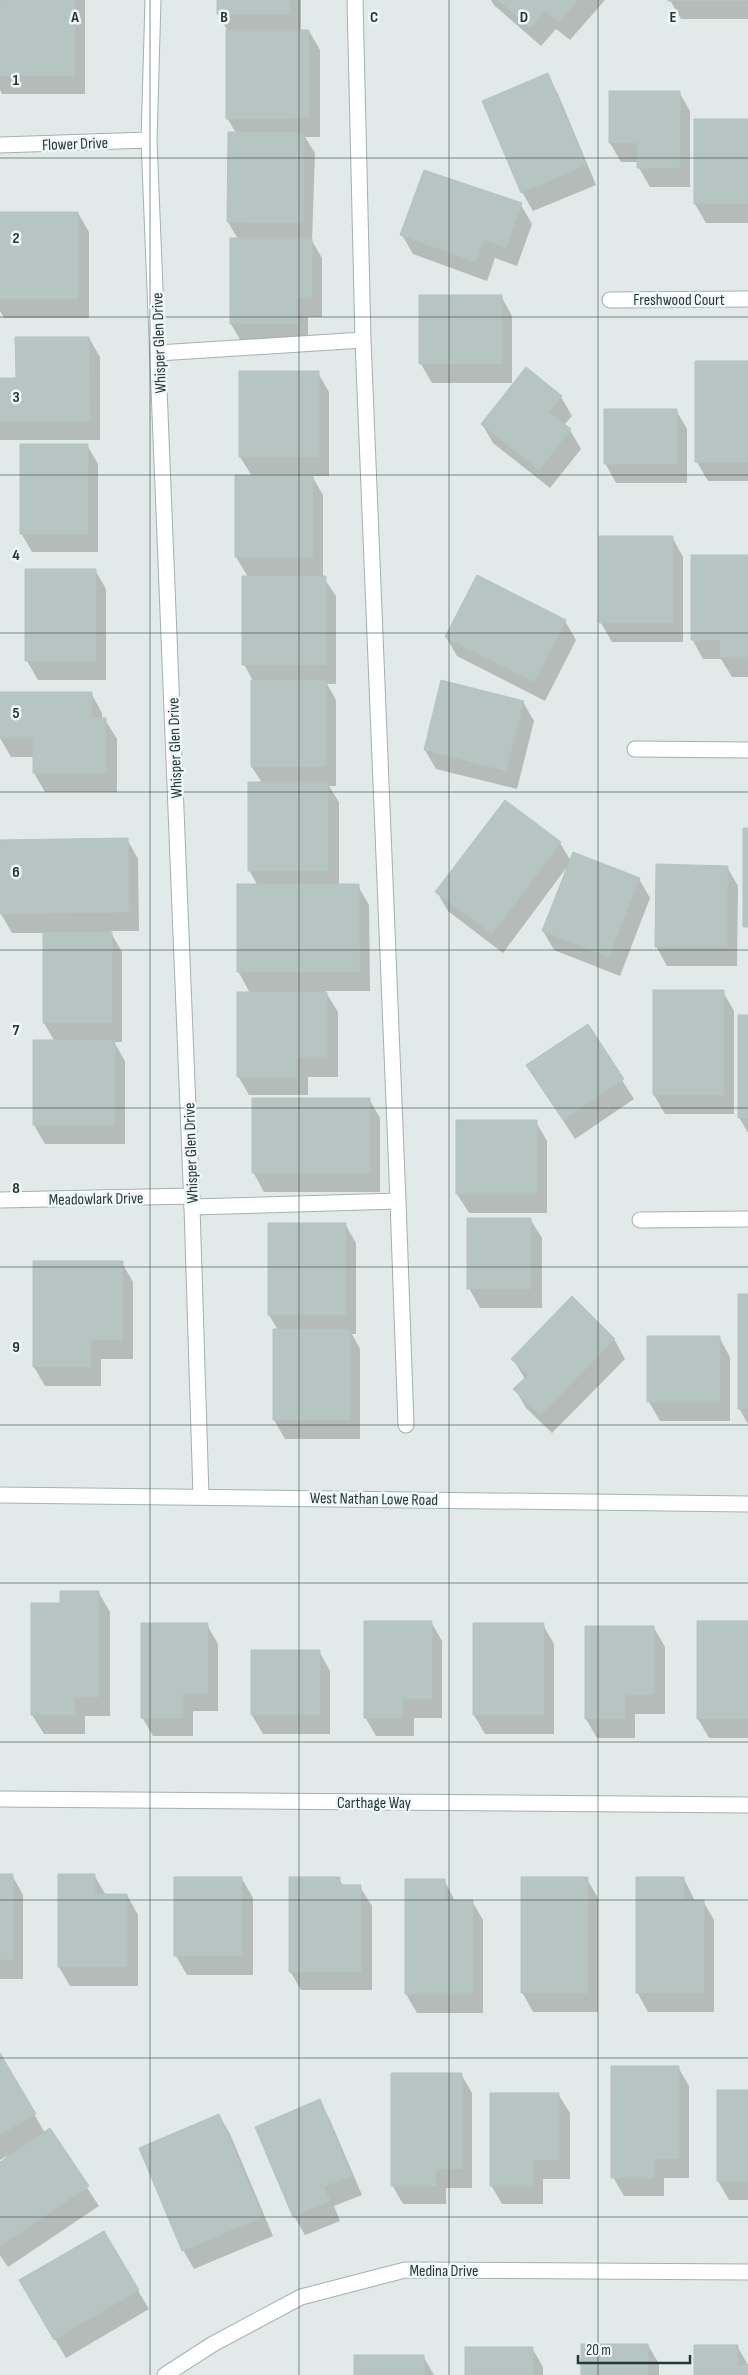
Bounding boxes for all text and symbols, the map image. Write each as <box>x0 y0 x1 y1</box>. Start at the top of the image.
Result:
text: A <box>70 8 79 27</box>
text: B <box>220 8 228 27</box>
text: C <box>370 8 378 27</box>
text: D <box>520 8 528 27</box>
text: E <box>670 8 677 27</box>
text: 1 <box>13 71 20 90</box>
street label: Flower Drive <box>42 134 108 155</box>
text: 2 <box>12 229 20 248</box>
street label: Freshwood Court <box>633 291 725 310</box>
street label: Whisper Glen Drive <box>148 292 171 394</box>
text: 3 <box>12 388 20 407</box>
text: 4 <box>12 546 20 565</box>
street label: Whisper Glen Drive <box>164 697 187 799</box>
text: 5 <box>12 704 20 723</box>
text: 6 <box>12 863 20 882</box>
text: 7 <box>13 1021 20 1040</box>
street label: Whisper Glen Drive <box>180 1102 203 1204</box>
text: 8 <box>12 1179 20 1198</box>
street label: Meadowlark Drive <box>49 1189 144 1210</box>
text: 9 <box>12 1338 20 1357</box>
street label: West Nathan Lowe Road <box>310 1489 438 1510</box>
street label: Carthage Way <box>337 1794 411 1813</box>
street label: Medina Drive <box>409 2262 479 2281</box>
scale bar <box>578 2332 690 2364</box>
text: 20 m <box>586 2341 611 2360</box>

